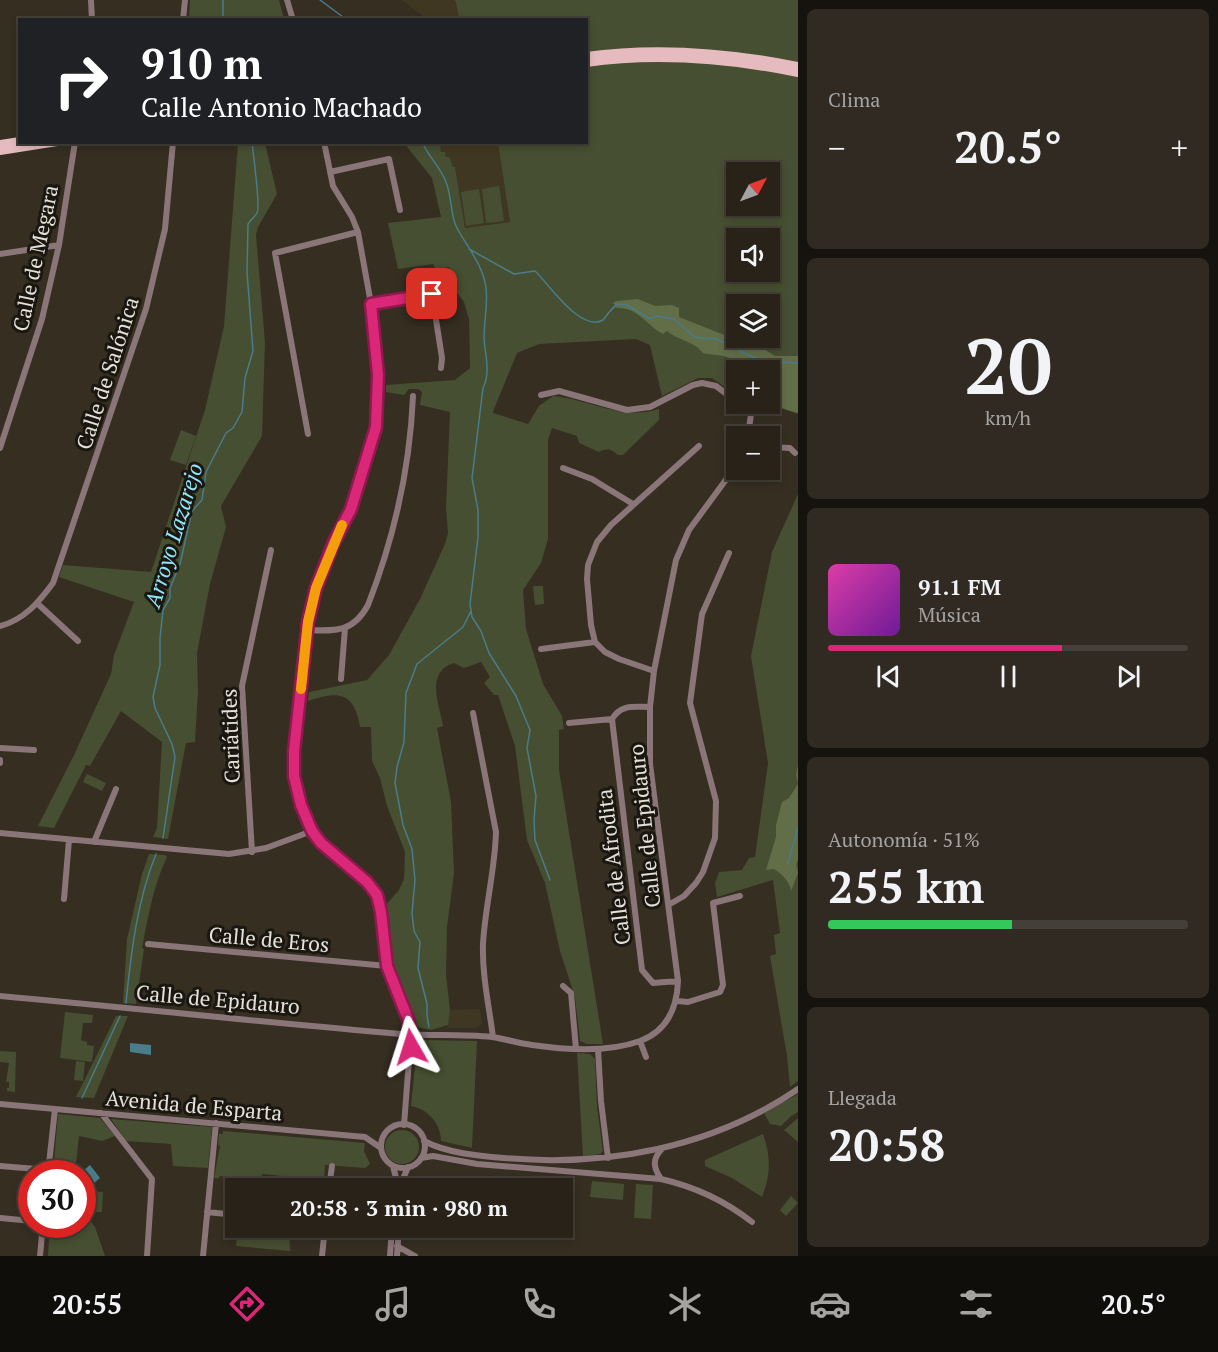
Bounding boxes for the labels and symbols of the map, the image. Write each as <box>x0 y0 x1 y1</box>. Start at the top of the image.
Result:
north arrow <box>726 162 780 216</box>
street label: Calle de Megara <box>6 182 64 334</box>
pin <box>406 268 457 319</box>
street label: Calle de Salónica <box>69 293 145 453</box>
water label: Arroyo Lazarejo <box>137 459 209 613</box>
street label: Cariátides <box>214 688 246 784</box>
street label: Calle de Epidauro <box>621 743 667 909</box>
street label: Calle de Afrodita <box>589 787 636 947</box>
street label: Calle de Eros <box>208 920 330 958</box>
street label: Calle de Epidauro <box>135 978 301 1020</box>
position arrow <box>379 1015 443 1079</box>
street label: Avenida de Esparta <box>104 1083 284 1127</box>
speed limit sign: 30 <box>18 1160 96 1238</box>

